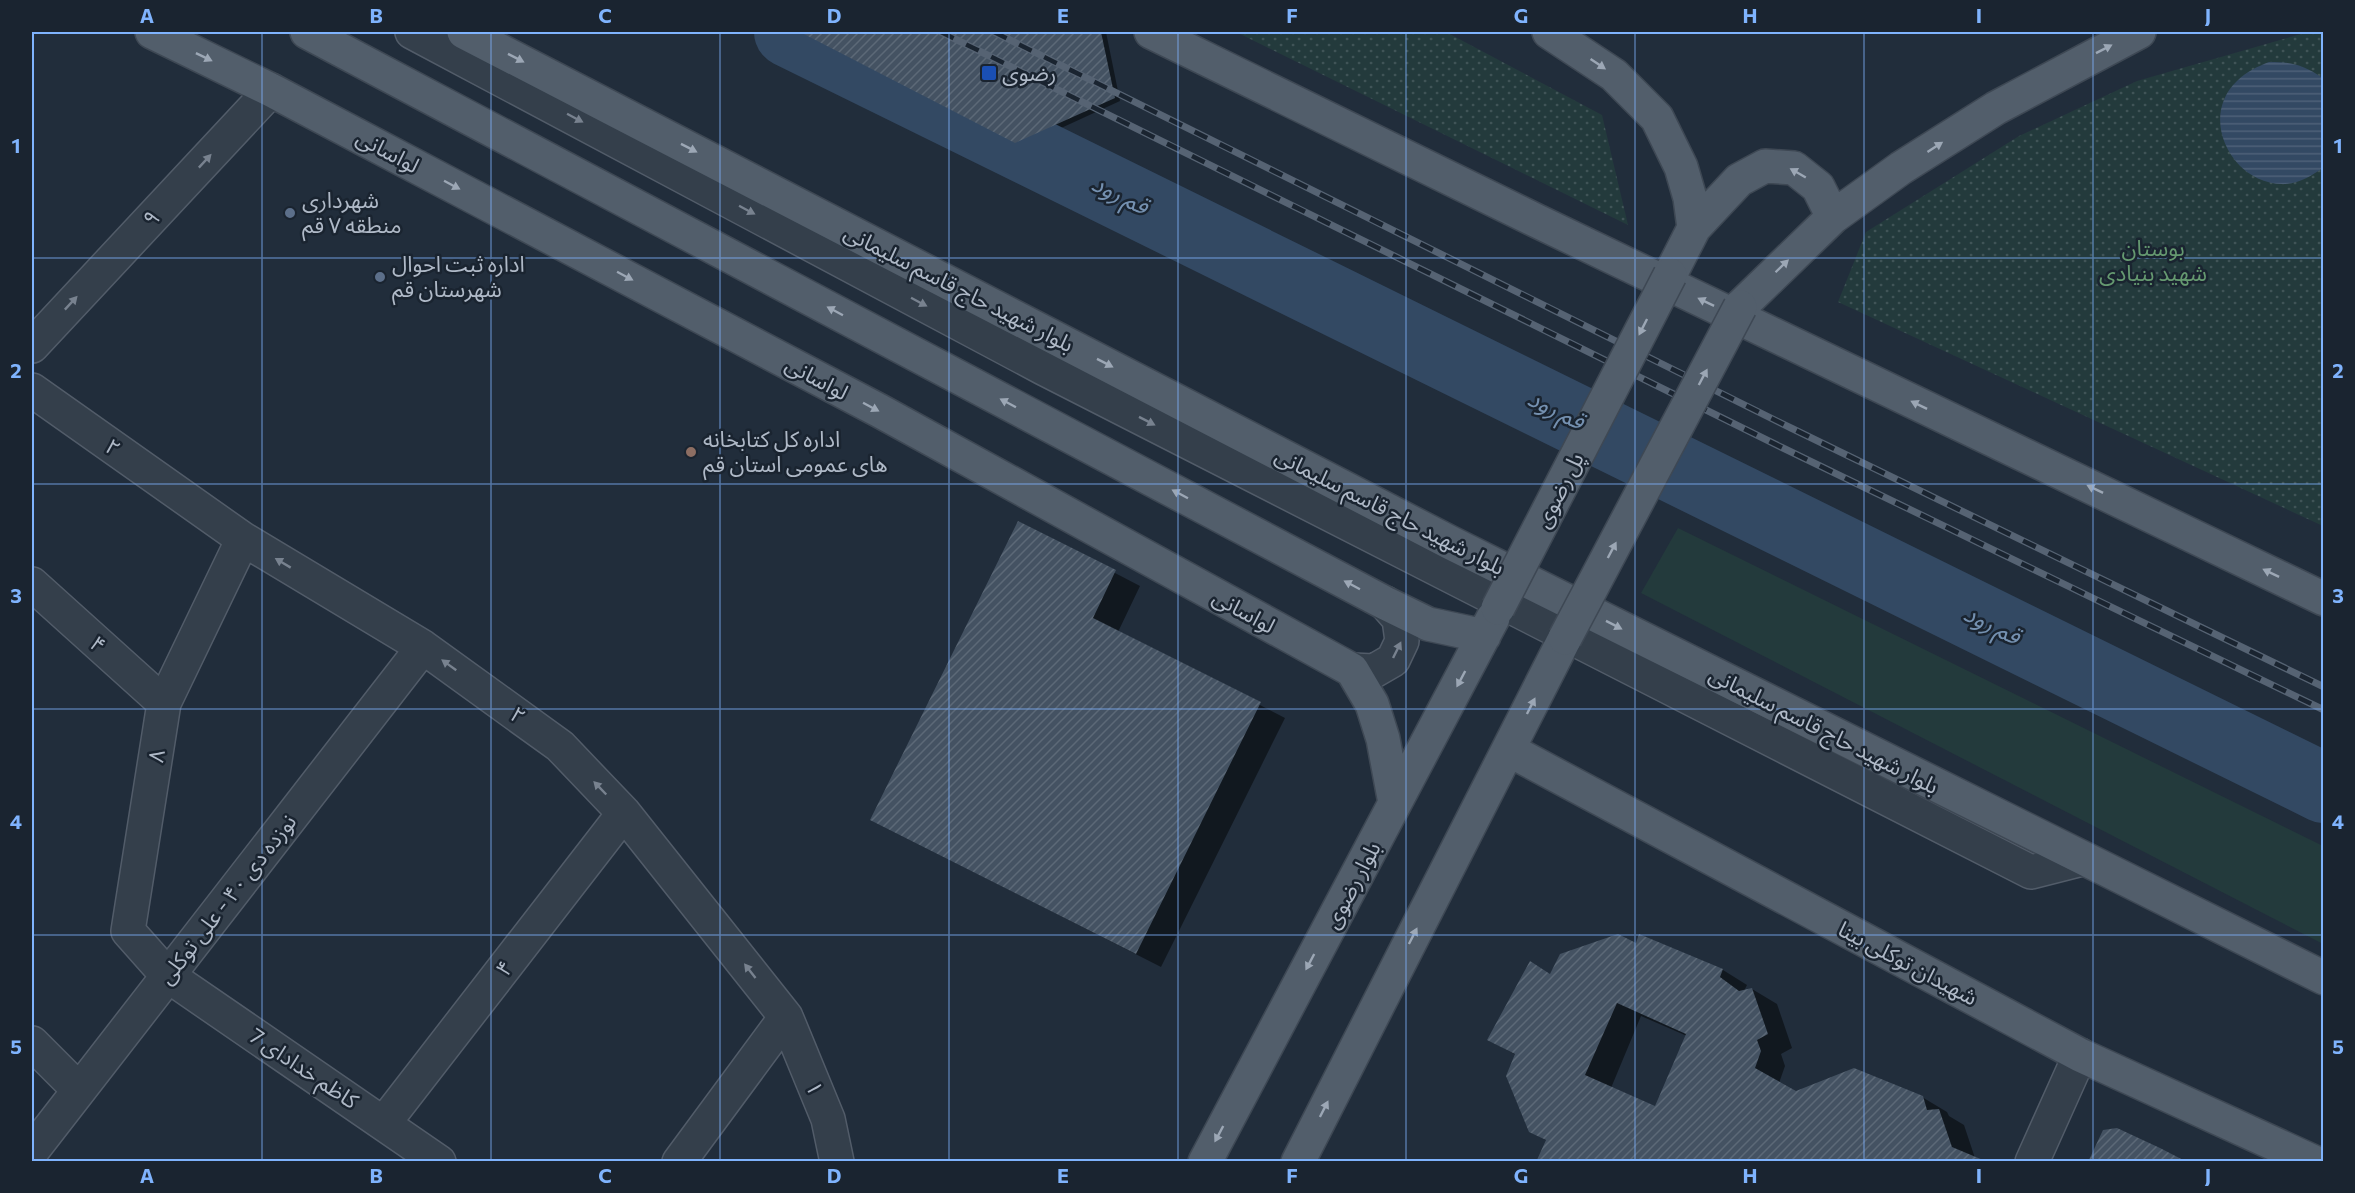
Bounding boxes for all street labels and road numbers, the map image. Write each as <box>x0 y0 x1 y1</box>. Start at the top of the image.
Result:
street label: لواسانی <box>352 123 424 178</box>
street label: ۹ <box>136 204 165 231</box>
street label: بلوار شهید حاج قاسم سلیمانی <box>838 218 1078 361</box>
street label: لواسانی <box>781 350 853 405</box>
street label: ۲ <box>100 432 126 461</box>
street label: بلوار شهید حاج قاسم سلیمانی <box>1269 441 1509 584</box>
street label: پل رضوی <box>1528 447 1591 533</box>
street label: لواسانی <box>1208 582 1280 639</box>
street label: ۴ <box>85 629 112 658</box>
street label: بلوار شهید حاج قاسم سلیمانی <box>1703 660 1943 803</box>
street label: ۲ <box>505 700 531 729</box>
street label: ۸ <box>141 747 170 764</box>
street label: نوزده دی ۴۰ - علی توکلی <box>152 808 302 990</box>
street label: بلوار رضوی <box>1317 837 1387 933</box>
street label: شهیدان توکلی بینا <box>1834 915 1983 1011</box>
street label: ۴ <box>489 954 518 981</box>
street label: 7 کاظم خدادای <box>243 1021 364 1118</box>
street label: ۱ <box>801 1077 830 1099</box>

